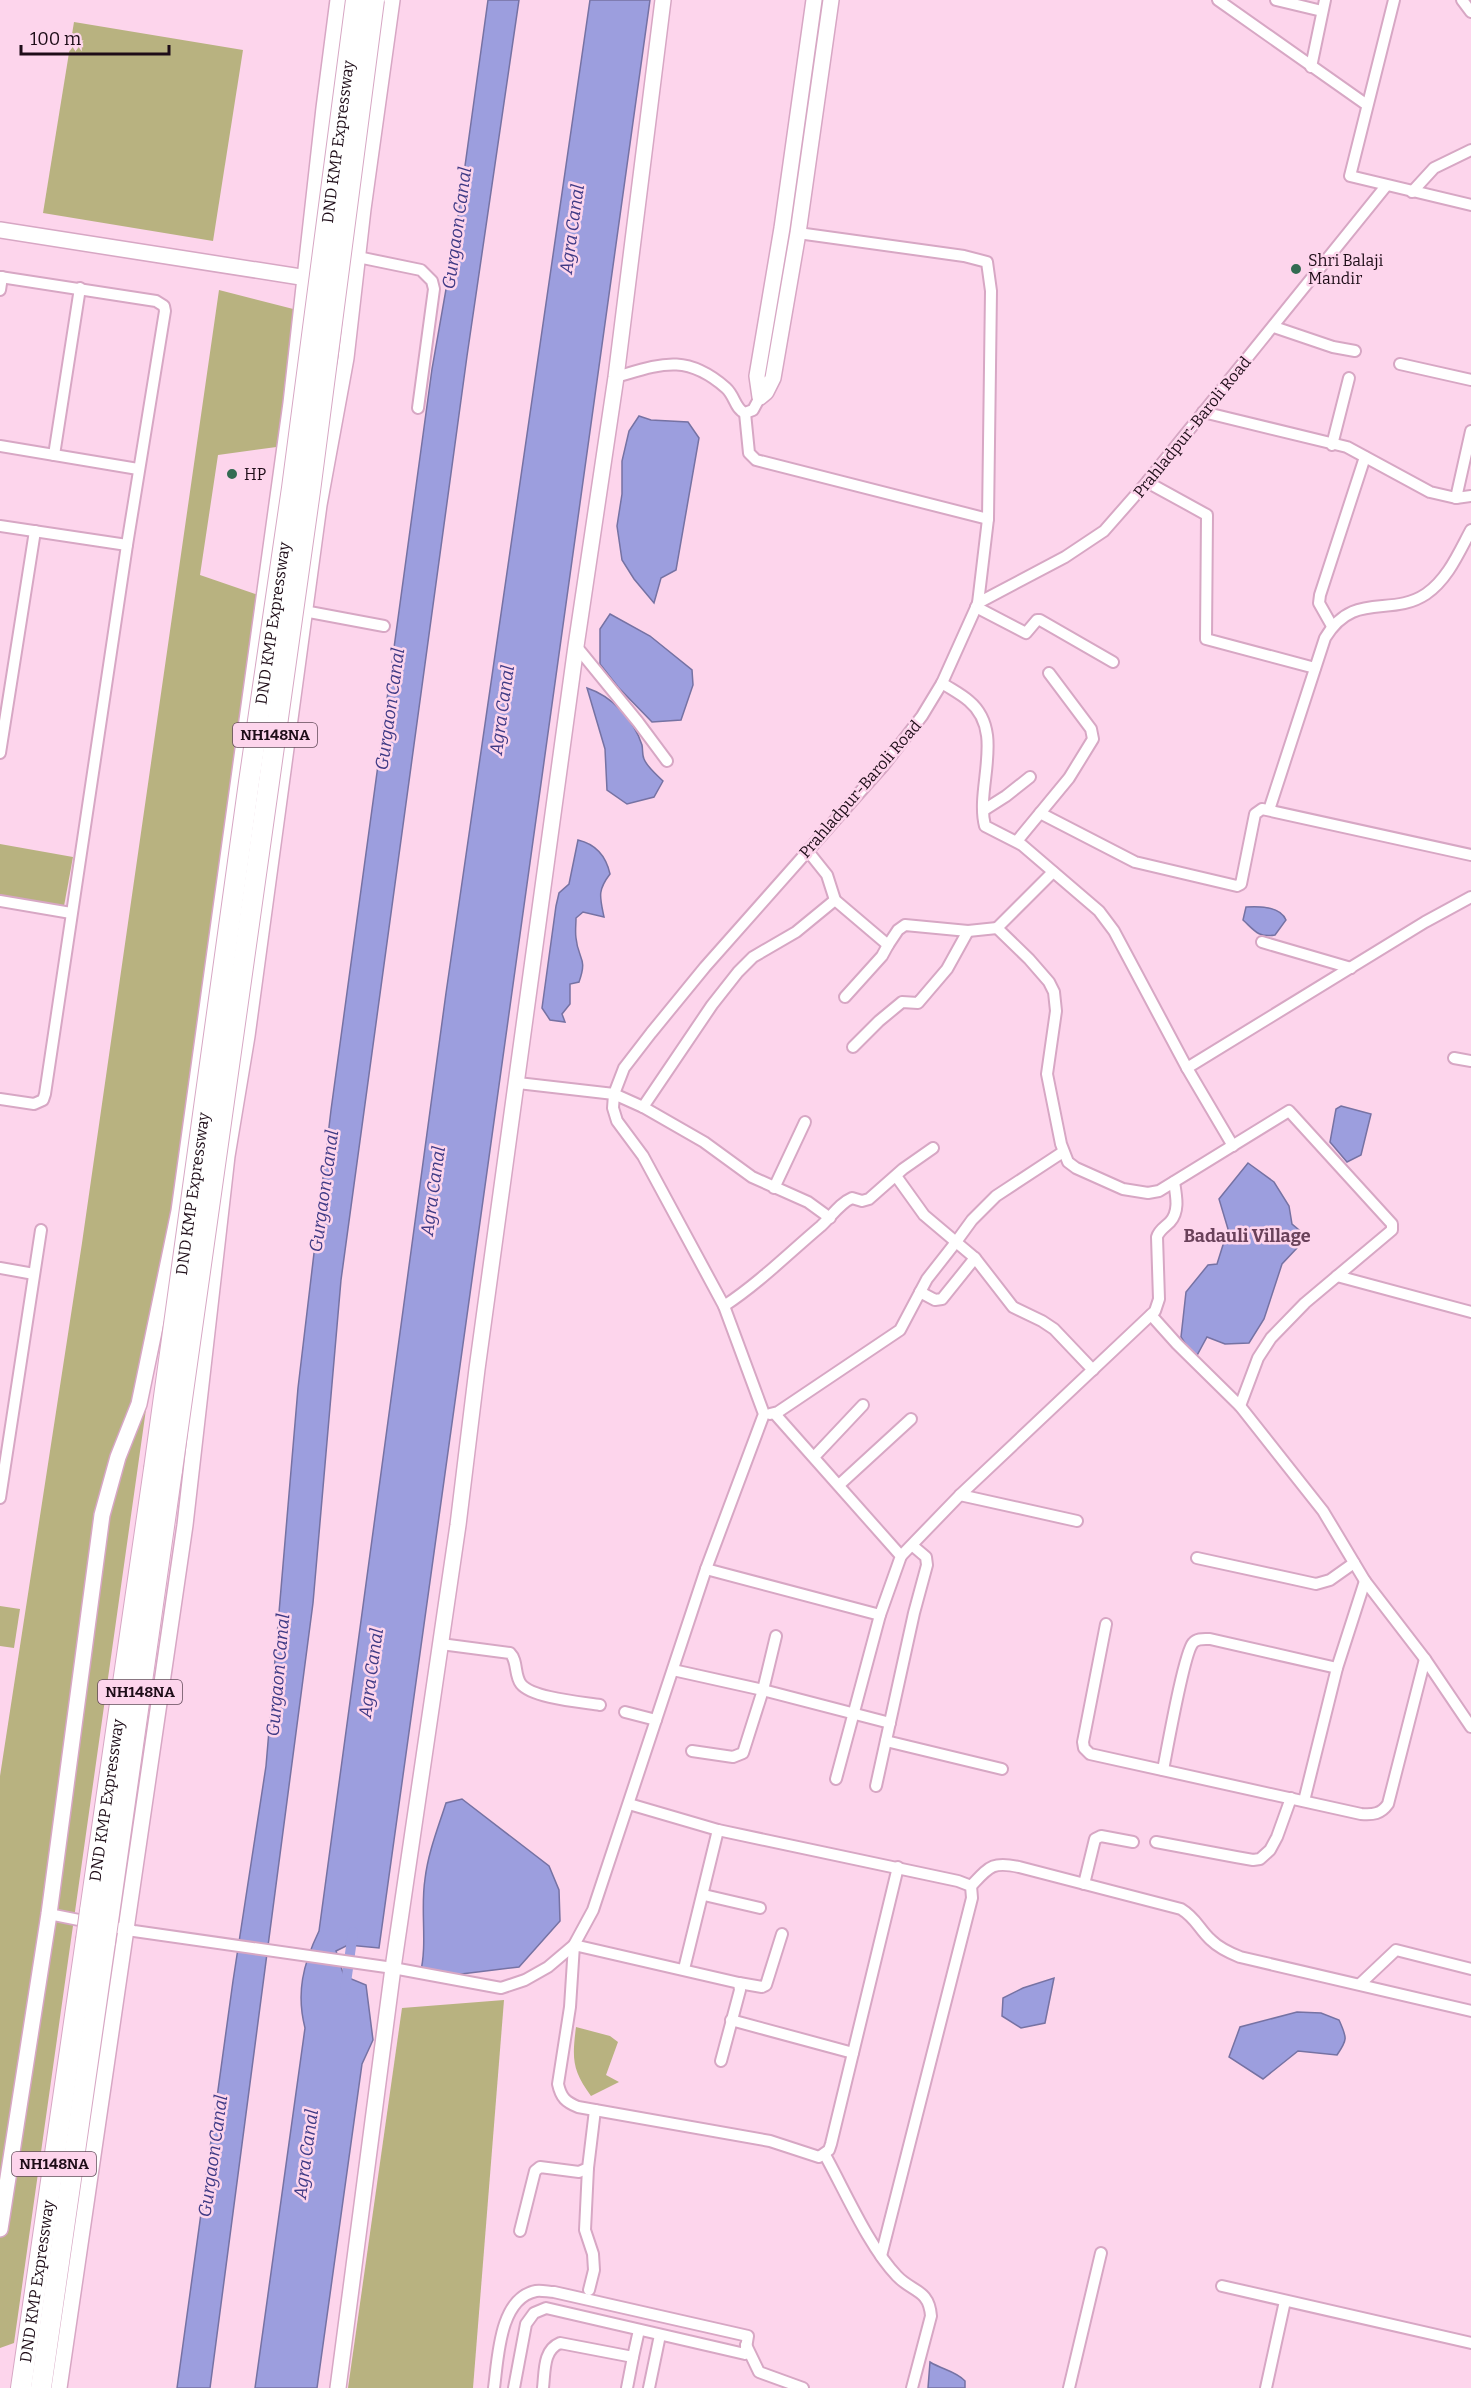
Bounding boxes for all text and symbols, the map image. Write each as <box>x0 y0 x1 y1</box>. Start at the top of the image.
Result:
scale bar <box>21 18 170 56</box>
text: 100 m <box>30 28 81 50</box>
street label: DND KMP Expressway <box>317 59 358 224</box>
water label: Gurgaon Canal <box>438 165 476 291</box>
water label: Agra Canal <box>555 183 589 276</box>
place label: Shri Balaji Mandir <box>1308 251 1384 288</box>
marker: Shri Balaji Mandir <box>1289 262 1303 276</box>
street label: Prahladpur-Baroli Road <box>1129 352 1255 501</box>
place label: HP <box>244 465 266 484</box>
marker: HP <box>225 467 239 481</box>
street label: DND KMP Expressway <box>251 540 294 706</box>
water label: Gurgaon Canal <box>371 646 409 772</box>
water label: Agra Canal <box>485 664 519 757</box>
street label: Prahladpur-Baroli Road <box>795 716 925 862</box>
road number: NH148NA <box>233 723 317 747</box>
street label: DND KMP Expressway <box>171 1111 213 1276</box>
water label: Gurgaon Canal <box>305 1128 343 1254</box>
water label: Agra Canal <box>416 1145 450 1238</box>
district label: Badauli Village <box>1183 1225 1311 1247</box>
water label: Gurgaon Canal <box>262 1613 294 1737</box>
water label: Agra Canal <box>354 1627 388 1720</box>
road number: NH148NA <box>98 1680 182 1704</box>
street label: DND KMP Expressway <box>85 1717 127 1883</box>
water label: Gurgaon Canal <box>194 2093 232 2219</box>
water label: Agra Canal <box>289 2108 323 2201</box>
road number: NH148NA <box>12 2152 96 2176</box>
street label: DND KMP Expressway <box>15 2198 58 2364</box>

